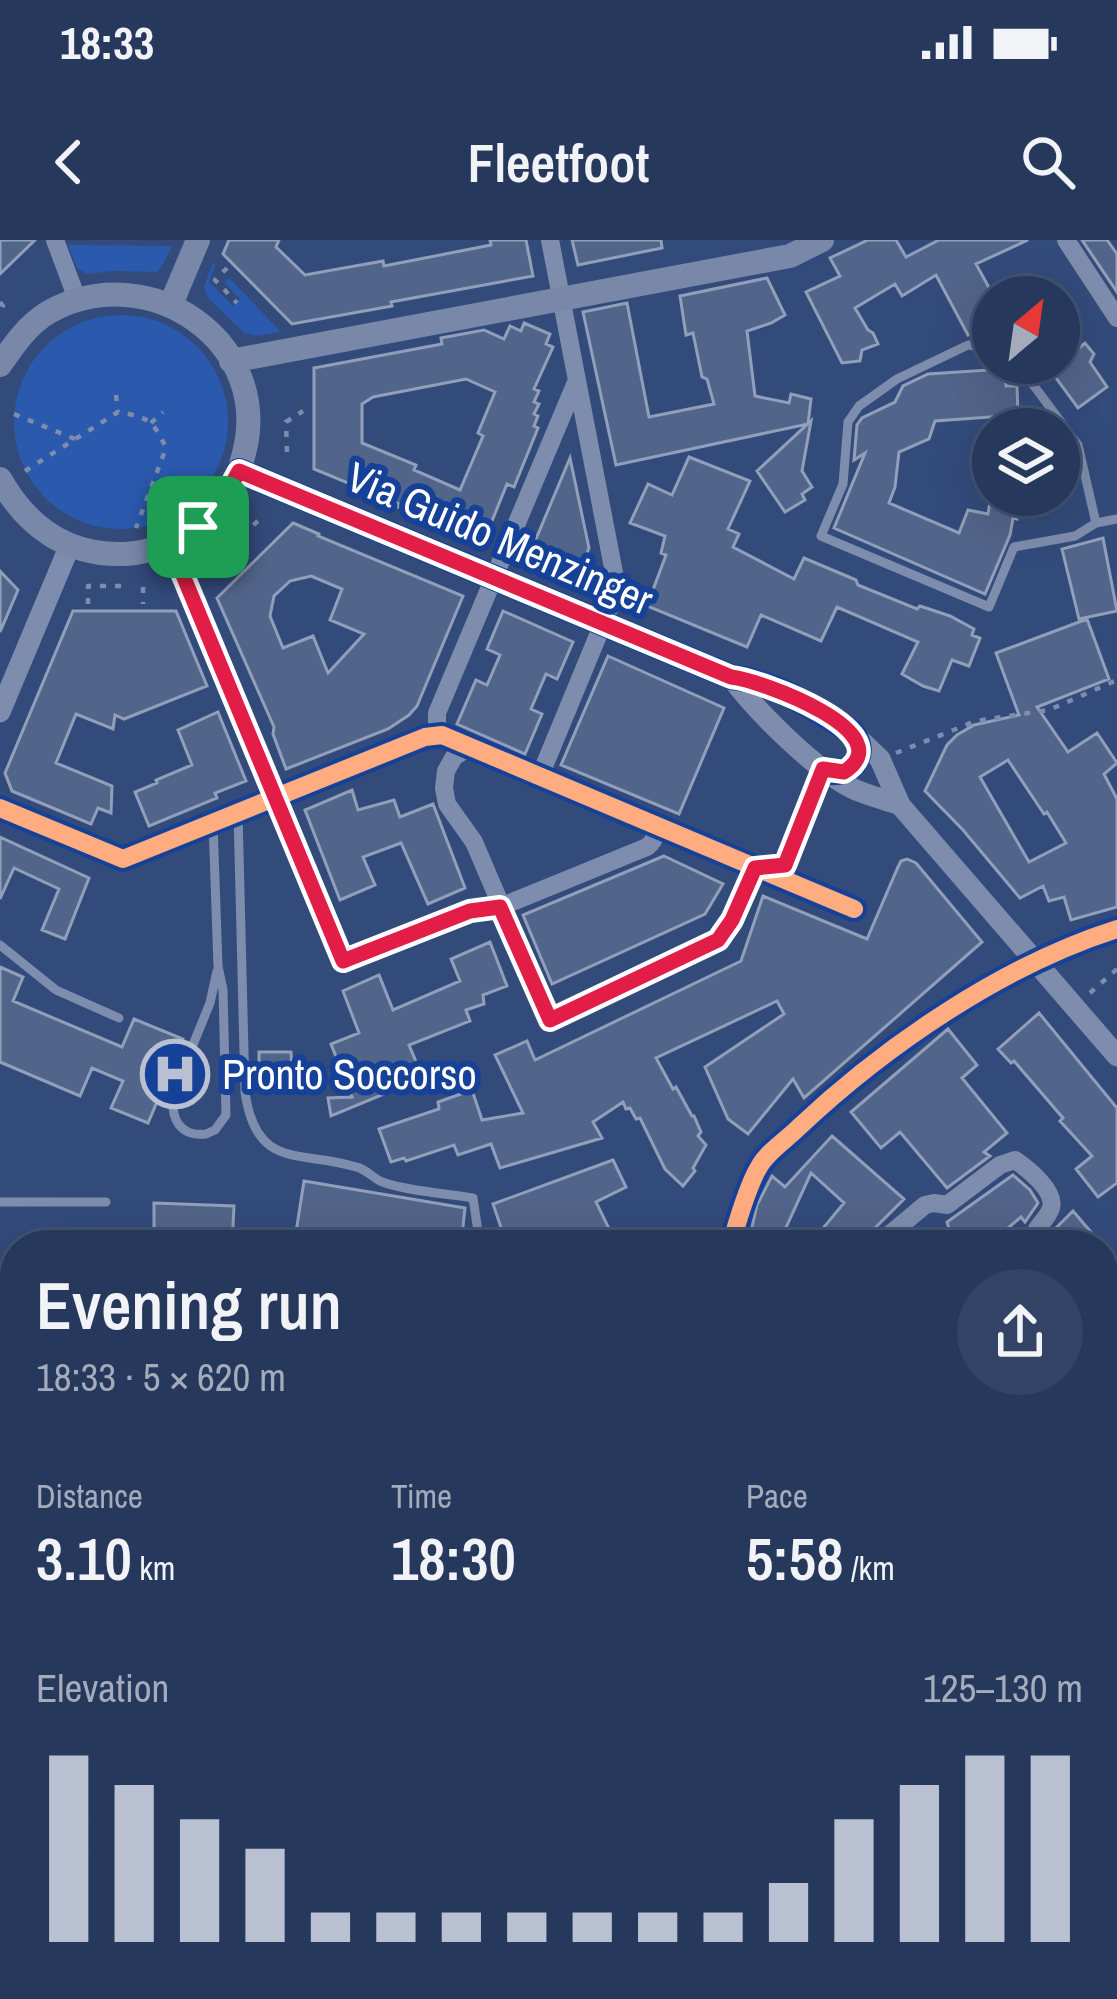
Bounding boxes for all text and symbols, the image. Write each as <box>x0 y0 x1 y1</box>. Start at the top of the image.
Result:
text: 18:33 <box>60 12 154 73</box>
text: Fleetfoot <box>467 126 650 199</box>
icon: back <box>36 129 102 195</box>
icon: search <box>1015 129 1081 195</box>
north arrow <box>972 276 1080 384</box>
map controls <box>972 276 1080 516</box>
button: layers <box>972 408 1080 516</box>
street label: Via Guido Menzinger <box>339 448 662 628</box>
pin <box>147 476 249 578</box>
icon: arrive <box>165 494 231 560</box>
hospital icon: Pronto Soccorso <box>140 1039 210 1109</box>
place label: Pronto Soccorso <box>222 1046 477 1102</box>
text: Evening run <box>36 1261 342 1350</box>
button: share <box>957 1269 1083 1395</box>
text: 18:33 · 5 × 620 m <box>36 1351 286 1403</box>
text: Distance <box>36 1474 143 1518</box>
text: Time <box>391 1474 452 1518</box>
text: Pace <box>746 1474 808 1518</box>
text: 3.10 <box>36 1518 132 1599</box>
text: 18:30 <box>391 1518 516 1599</box>
text: 5:58 <box>746 1518 844 1599</box>
text: km <box>132 1546 175 1590</box>
text: /km <box>844 1546 895 1590</box>
text: Elevation <box>36 1662 169 1714</box>
text: 125–130 m <box>923 1662 1083 1714</box>

